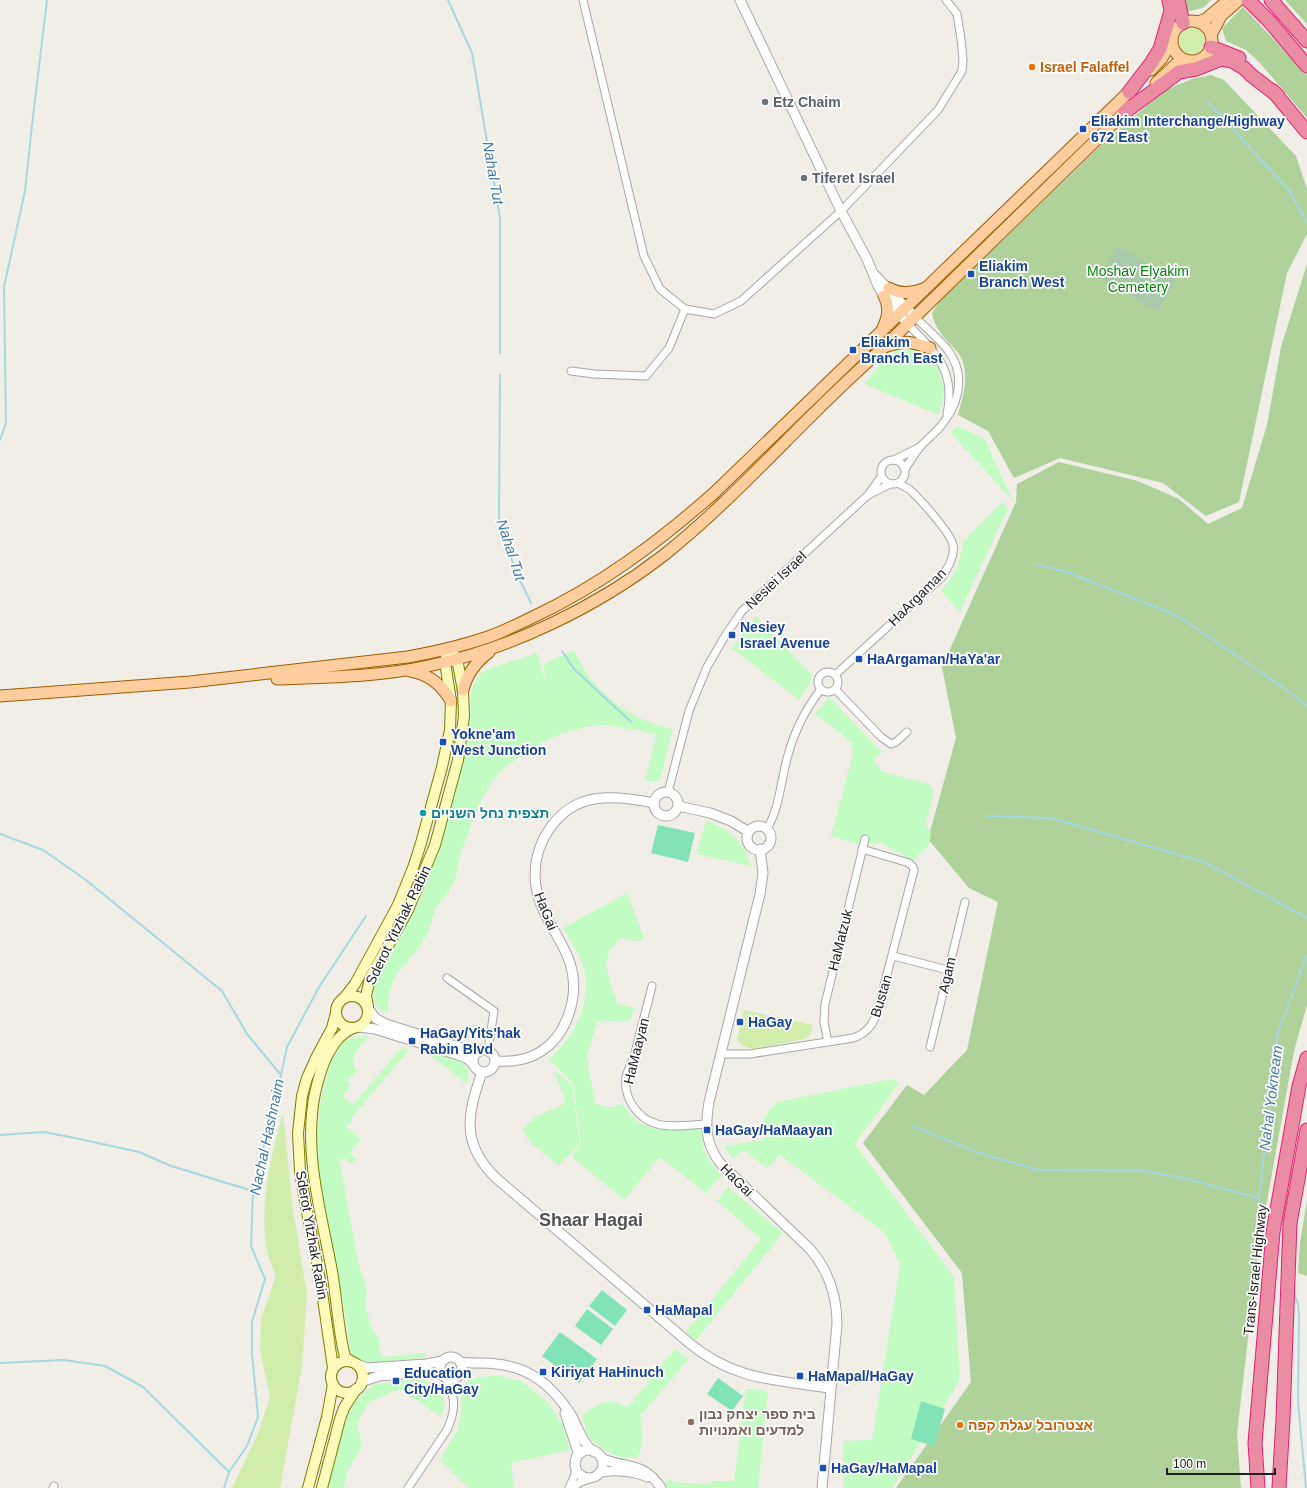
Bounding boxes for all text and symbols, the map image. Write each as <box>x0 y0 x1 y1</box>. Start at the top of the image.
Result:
place label: Israel Falaffel <box>1040 59 1130 75</box>
marker: Israel Falaffel <box>1027 62 1037 72</box>
place label: Etz Chaim <box>773 94 841 110</box>
marker: Etz Chaim <box>760 97 770 107</box>
place label: Eliakim Interchange/Highway 672 East <box>1091 113 1285 145</box>
marker: Eliakim Interchange/Highway 672 East <box>1078 124 1088 134</box>
water label: Nahal Tut <box>480 140 508 207</box>
place label: Tiferet Israel <box>812 170 895 186</box>
marker: Tiferet Israel <box>799 173 809 183</box>
place label: Eliakim Branch West <box>979 258 1065 290</box>
park label: Moshav Elyakim Cemetery <box>1087 263 1189 295</box>
marker: Eliakim Branch West <box>966 269 976 279</box>
place label: Eliakim Branch East <box>861 334 943 366</box>
marker: Eliakim Branch East <box>848 345 858 355</box>
water label: Nahal Tut <box>494 517 530 584</box>
street label: Nesiei Israel <box>742 548 810 612</box>
street label: HaArgaman <box>885 565 949 629</box>
place label: Nesiey Israel Avenue <box>740 619 830 651</box>
marker: Nesiey Israel Avenue <box>727 630 737 640</box>
place label: HaArgaman/HaYa'ar <box>867 651 1001 667</box>
marker: HaArgaman/HaYa'ar <box>854 654 864 664</box>
place label: Yokne'am West Junction <box>451 726 546 758</box>
marker: Yokne'am West Junction <box>438 737 448 747</box>
place label: תצפית נחל השניים <box>431 805 549 821</box>
marker: תצפית נחל השניים <box>418 808 428 818</box>
street label: Sderot Yitzhak Rabin <box>362 863 434 987</box>
street label: HaGai <box>531 890 561 932</box>
street label: HaMatzuk <box>825 907 856 973</box>
street label: Agam <box>935 955 959 995</box>
street label: Bustan <box>867 973 895 1019</box>
place label: HaGay <box>748 1014 793 1030</box>
street label: HaMaayan <box>620 1016 652 1086</box>
marker: HaGay <box>735 1017 745 1027</box>
place label: HaGay/Yits'hak Rabin Blvd <box>420 1025 521 1057</box>
marker: HaGay/Yits'hak Rabin Blvd <box>407 1036 417 1046</box>
water label: Nahal Yokneam <box>1256 1044 1285 1151</box>
water label: Nachal Hashnaim <box>246 1077 287 1197</box>
place label: HaGay/HaMaayan <box>715 1122 833 1138</box>
marker: HaGay/HaMaayan <box>702 1125 712 1135</box>
street label: HaGai <box>717 1160 757 1200</box>
street label: Sderot Yitzhak Rabin <box>293 1169 331 1301</box>
street label: Trans-Israel Highway <box>1240 1204 1270 1336</box>
district label: Shaar Hagai <box>539 1210 643 1230</box>
place label: HaMapal <box>655 1302 713 1318</box>
marker: HaMapal <box>642 1305 652 1315</box>
place label: Kiriyat HaHinuch <box>551 1364 664 1380</box>
place label: Education City/HaGay <box>404 1365 479 1397</box>
marker: Kiriyat HaHinuch <box>538 1367 548 1377</box>
place label: HaMapal/HaGay <box>808 1368 914 1384</box>
marker: HaMapal/HaGay <box>795 1371 805 1381</box>
marker: Education City/HaGay <box>391 1376 401 1386</box>
place label: בית ספר יצחק נבון למדעים ואמנויות <box>699 1406 816 1438</box>
marker: בית ספר יצחק נבון למדעים ואמנויות <box>686 1417 696 1427</box>
place label: אצטרובל עגלת קפה <box>968 1417 1094 1433</box>
marker: אצטרובל עגלת קפה <box>955 1420 965 1430</box>
scale bar <box>1167 1450 1275 1476</box>
text: 100 m <box>1173 1457 1206 1471</box>
place label: HaGay/HaMapal <box>831 1460 937 1476</box>
marker: HaGay/HaMapal <box>818 1463 828 1473</box>

